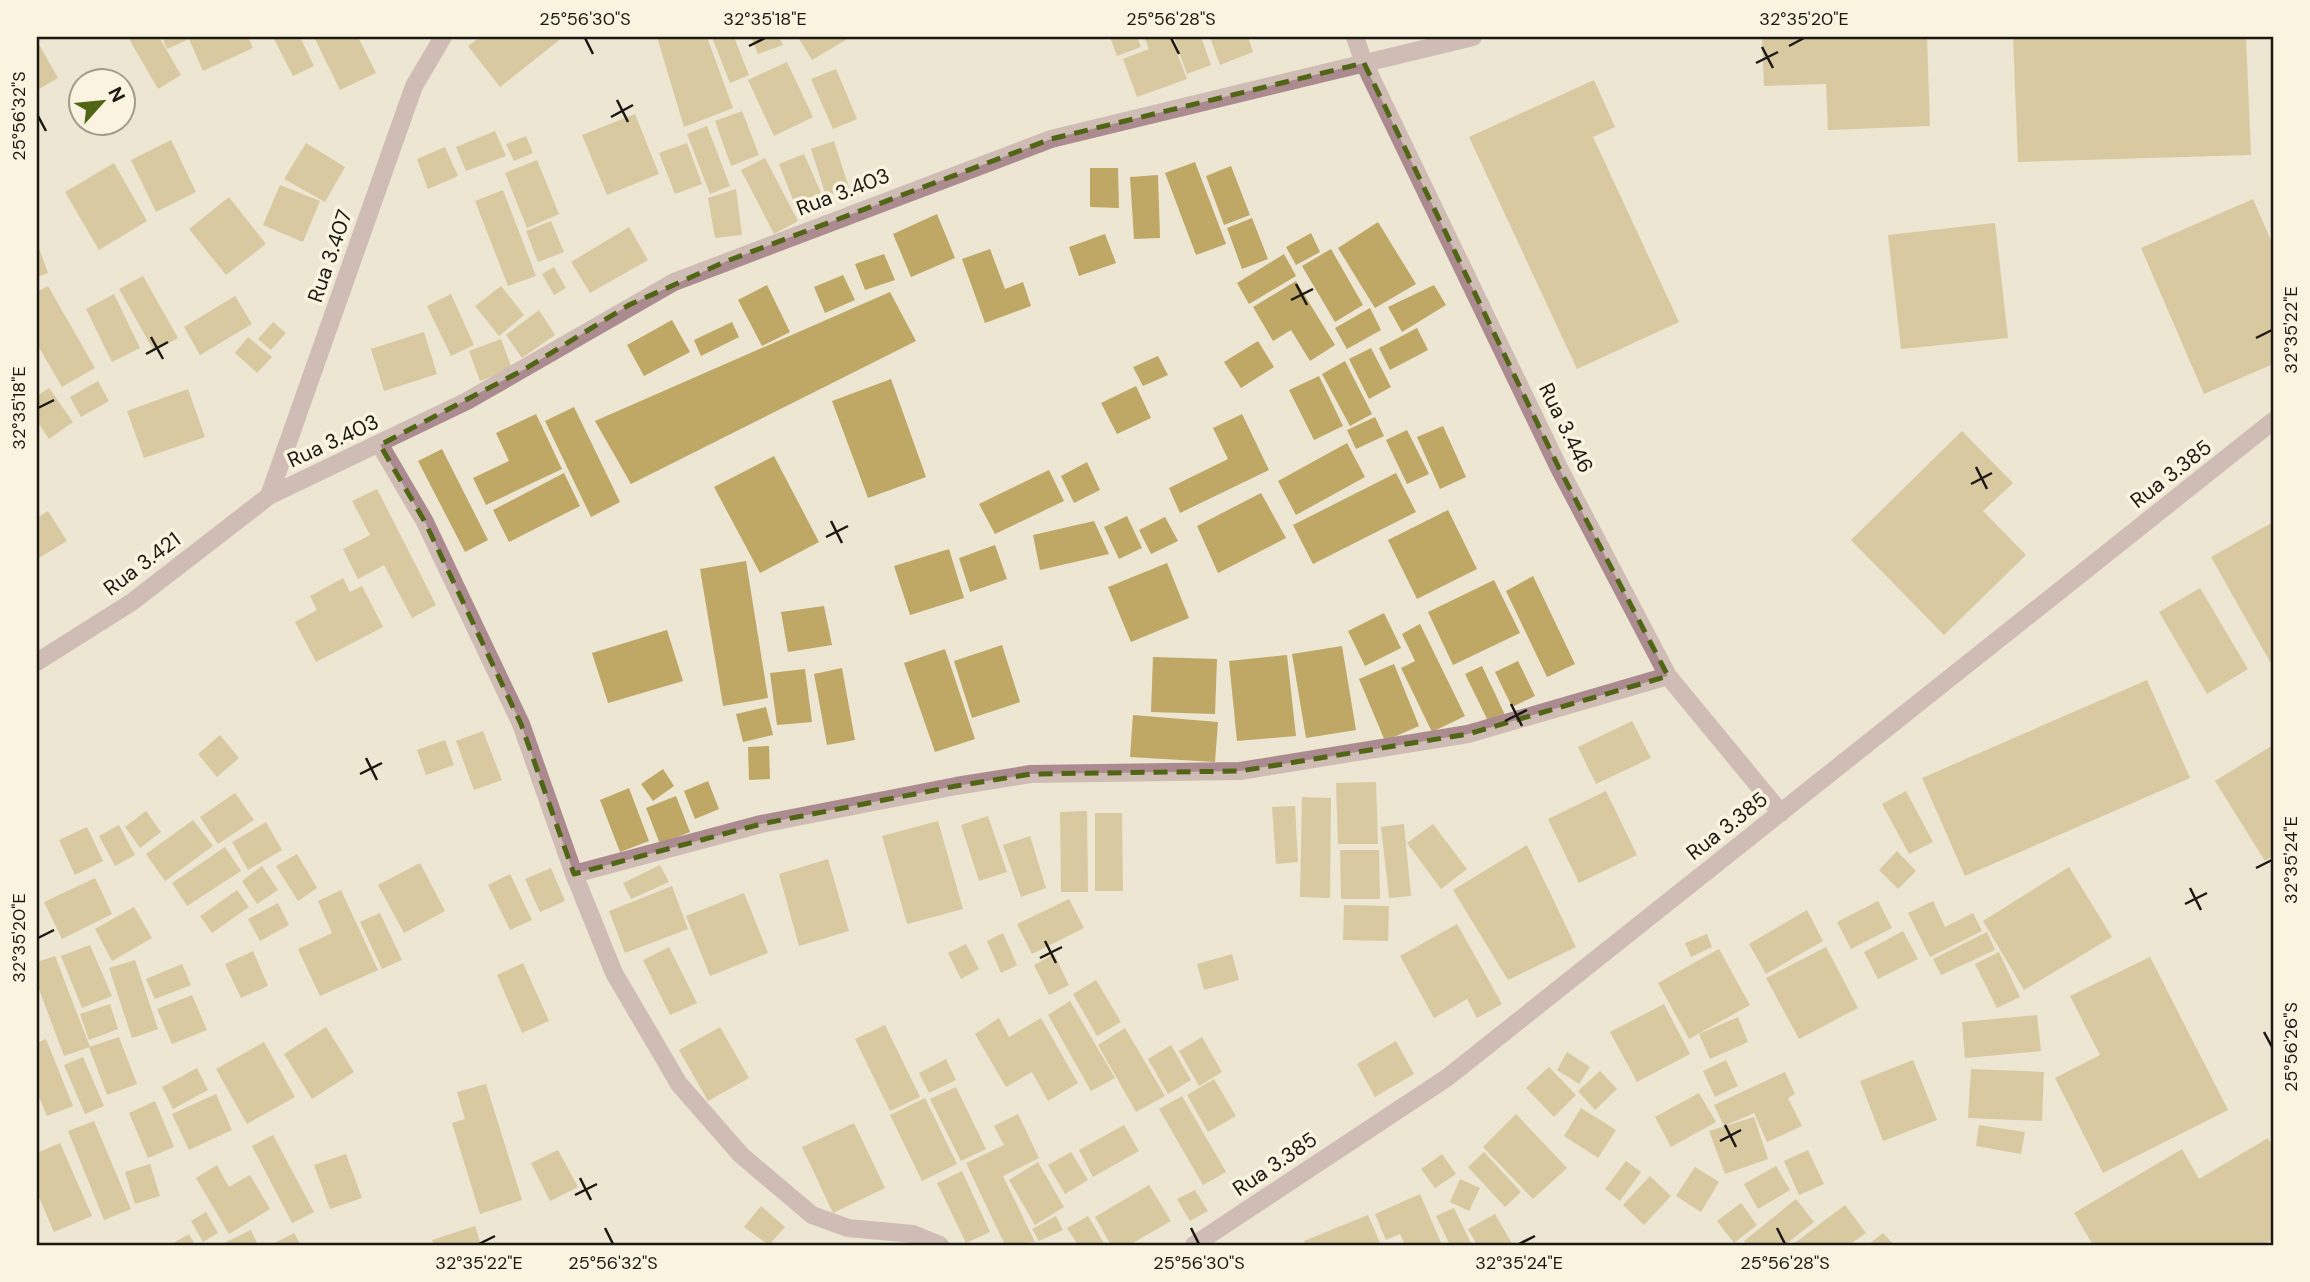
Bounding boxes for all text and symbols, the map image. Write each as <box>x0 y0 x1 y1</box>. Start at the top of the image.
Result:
text: 25°56'30"S <box>539 7 631 31</box>
text: 32°35'18"E <box>723 7 807 31</box>
text: 25°56'28"S <box>1126 7 1216 31</box>
text: 32°35'20"E <box>1759 7 1849 31</box>
north arrow <box>66 66 136 136</box>
text: 25°56'32"S <box>7 71 31 161</box>
text: N <box>102 83 131 106</box>
street label: Rua 3.403 <box>792 161 894 223</box>
street label: Rua 3.407 <box>301 206 359 306</box>
text: 32°35'22"E <box>2279 286 2303 374</box>
text: 32°35'18"E <box>7 366 31 450</box>
street label: Rua 3.446 <box>1532 378 1600 478</box>
street label: Rua 3.403 <box>283 408 383 474</box>
street label: Rua 3.385 <box>2125 433 2217 515</box>
street label: Rua 3.421 <box>98 526 186 602</box>
street label: Rua 3.385 <box>1681 785 1773 867</box>
text: 32°35'24"E <box>2279 816 2303 904</box>
text: 32°35'20"E <box>7 893 31 983</box>
text: 25°56'26"S <box>2279 1002 2303 1092</box>
street label: Rua 3.385 <box>1227 1126 1323 1202</box>
text: 32°35'22"E <box>435 1251 523 1275</box>
text: 25°56'32"S <box>568 1251 658 1275</box>
text: 25°56'30"S <box>1153 1251 1245 1275</box>
text: 32°35'24"E <box>1475 1251 1563 1275</box>
text: 25°56'28"S <box>1740 1251 1830 1275</box>

